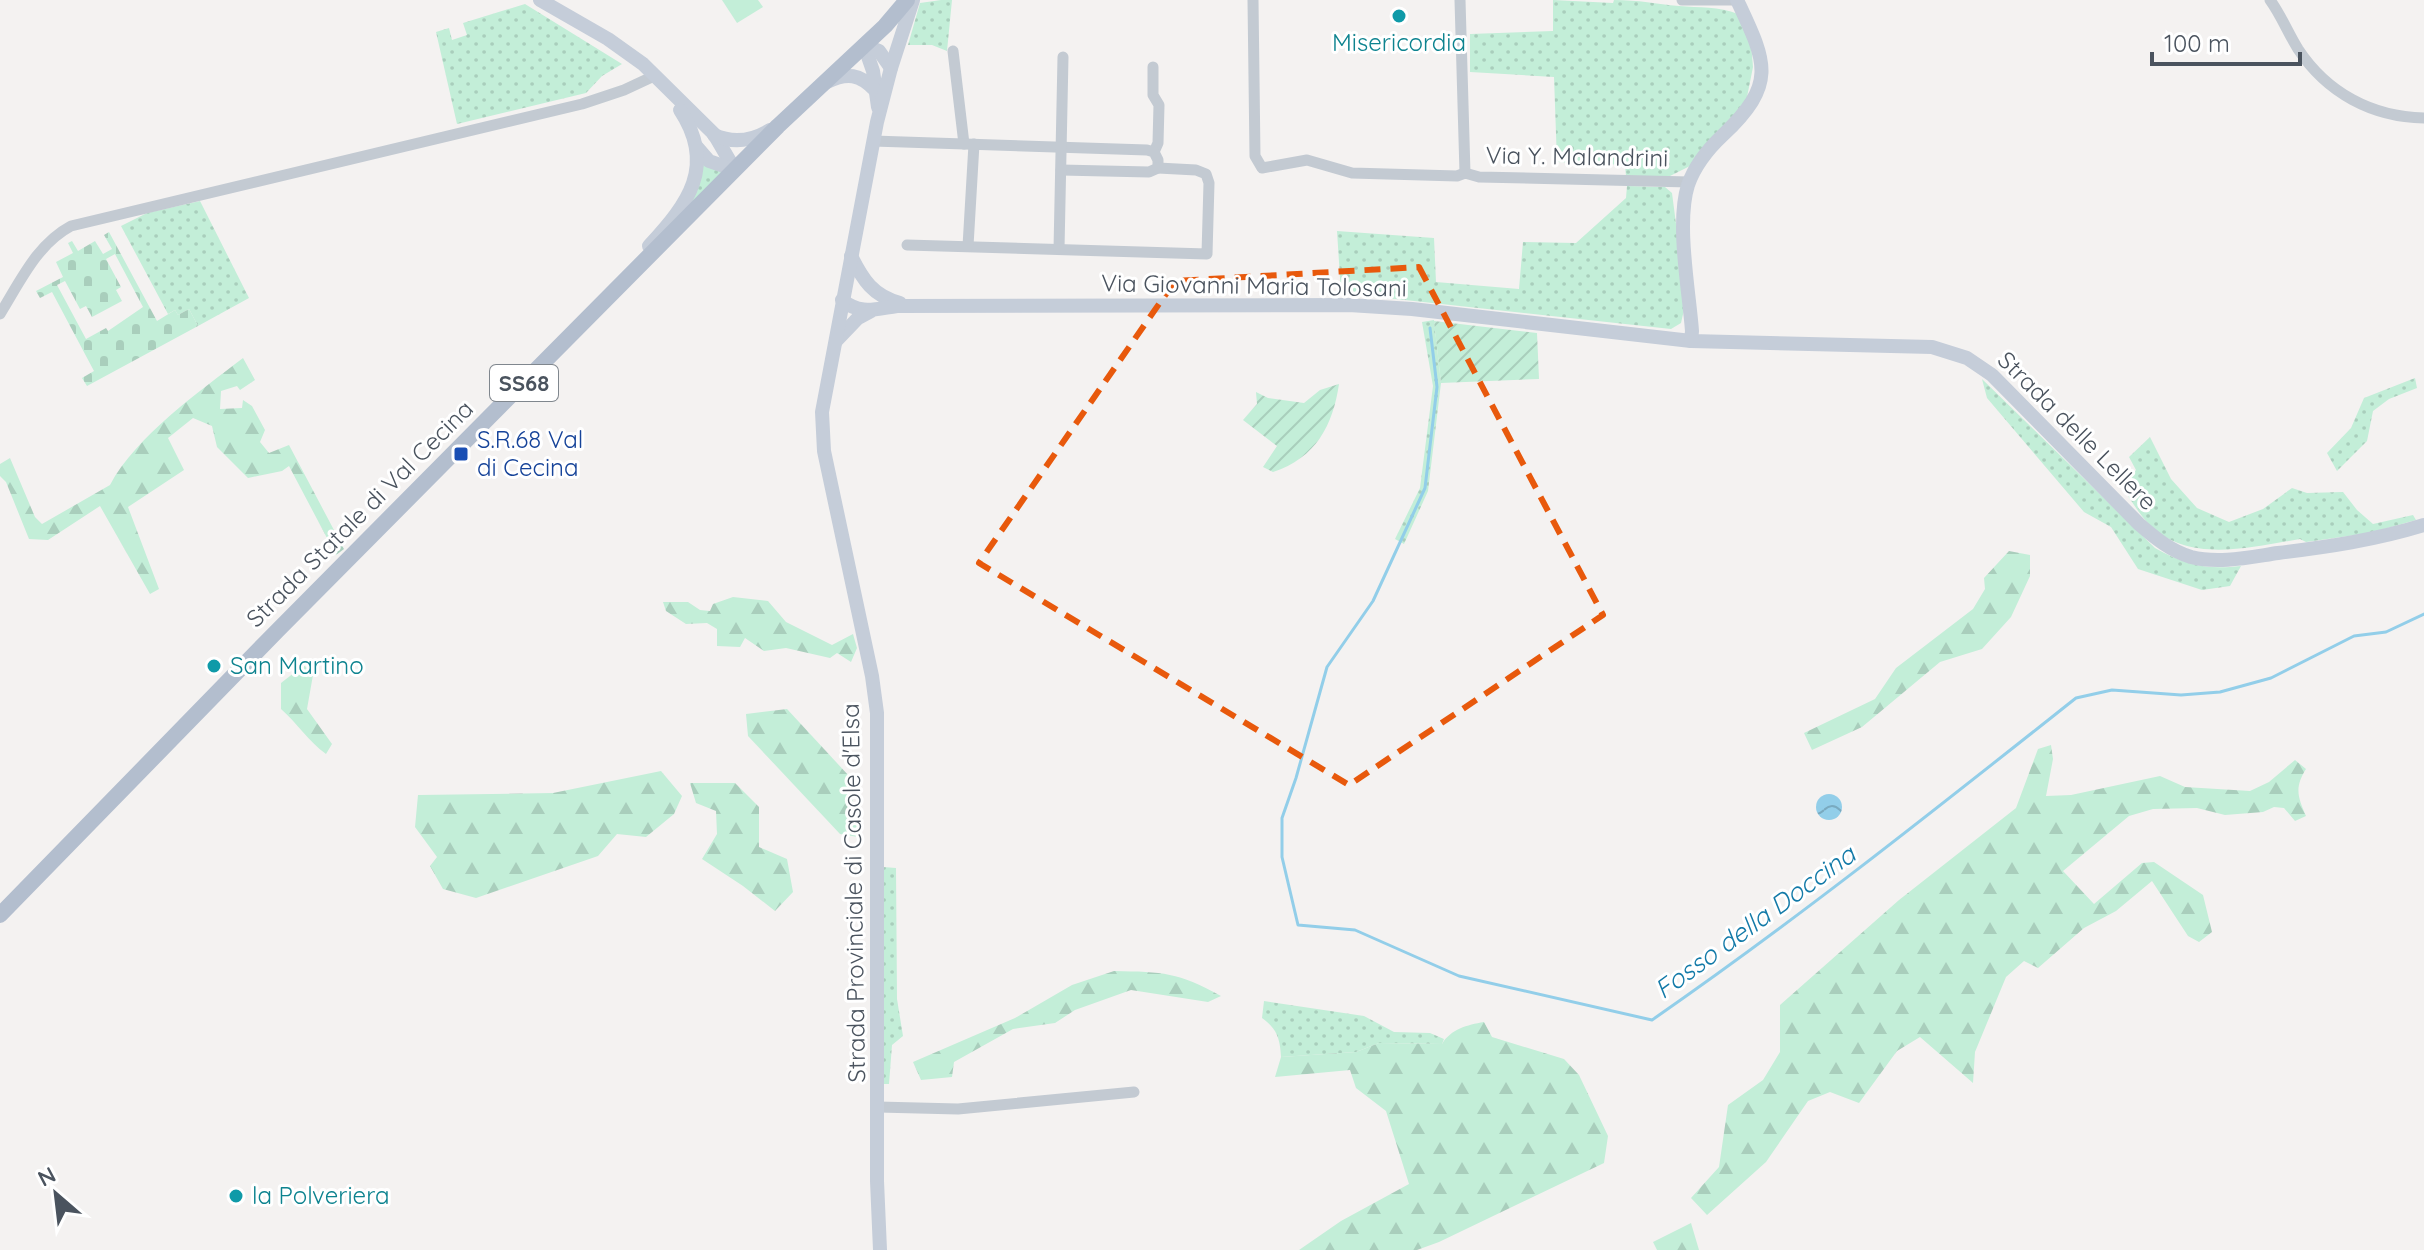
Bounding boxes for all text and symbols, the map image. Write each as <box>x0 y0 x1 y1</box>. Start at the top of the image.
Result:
marker: Misericordia <box>1390 7 1408 25</box>
scale bar <box>2152 16 2300 66</box>
place label: Misericordia <box>1332 27 1466 57</box>
text: 100 m <box>2164 28 2230 58</box>
street label: Via Y. Malandrini <box>1485 139 1669 173</box>
street label: Via Giovanni Maria Tolosani <box>1101 267 1407 303</box>
street label: Strada delle Lellere <box>1992 344 2164 516</box>
road number: SS68 <box>490 365 558 401</box>
street label: Strada Statale di Val Cecina <box>240 394 479 633</box>
place label: S.R.68 Val di Cecina <box>477 424 583 482</box>
marker: S.R.68 Val di Cecina <box>452 445 470 463</box>
place label: San Martino <box>230 650 364 680</box>
marker: San Martino <box>205 657 223 675</box>
street label: Strada Provinciale di Casole d'Elsa <box>835 703 871 1083</box>
water label: Fosso della Doccina <box>1648 837 1863 1006</box>
north arrow <box>16 1154 96 1234</box>
text: N <box>33 1160 60 1192</box>
place label: la Polveriera <box>252 1180 390 1210</box>
marker: la Polveriera <box>227 1187 245 1205</box>

